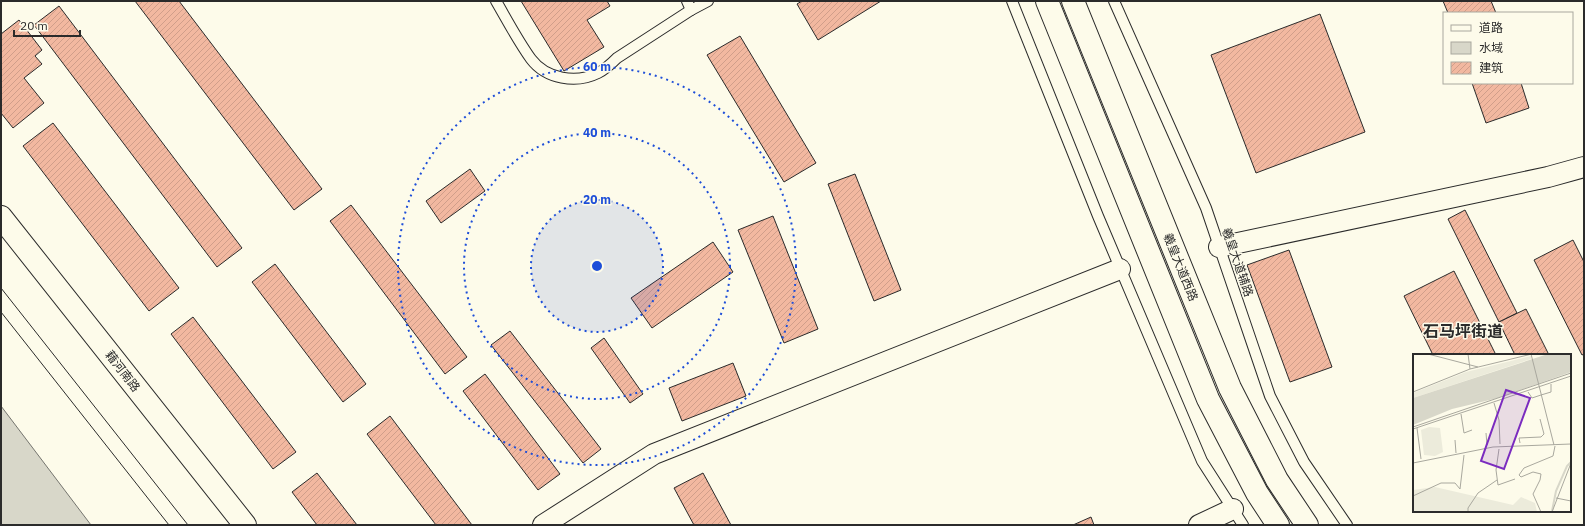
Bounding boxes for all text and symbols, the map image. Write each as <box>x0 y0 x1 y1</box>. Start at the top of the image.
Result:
scale bar <box>14 12 80 38</box>
legend <box>1443 12 1573 84</box>
text: 20 m <box>20 18 48 33</box>
text: 道路 <box>1479 20 1503 35</box>
text: 水域 <box>1479 40 1503 55</box>
text: 60 m <box>583 59 611 74</box>
text: 建筑 <box>1479 60 1503 75</box>
text: 40 m <box>583 125 611 140</box>
text: 20 m <box>583 192 611 207</box>
street label: 羲皇大道辅路 <box>1219 226 1257 298</box>
street label: 羲皇大道西路 <box>1161 231 1201 303</box>
centre of rings <box>590 259 604 273</box>
district label: 石马坪街道 <box>1423 321 1503 341</box>
street label: 藉河南路 <box>102 347 144 395</box>
inset map <box>1413 354 1571 512</box>

